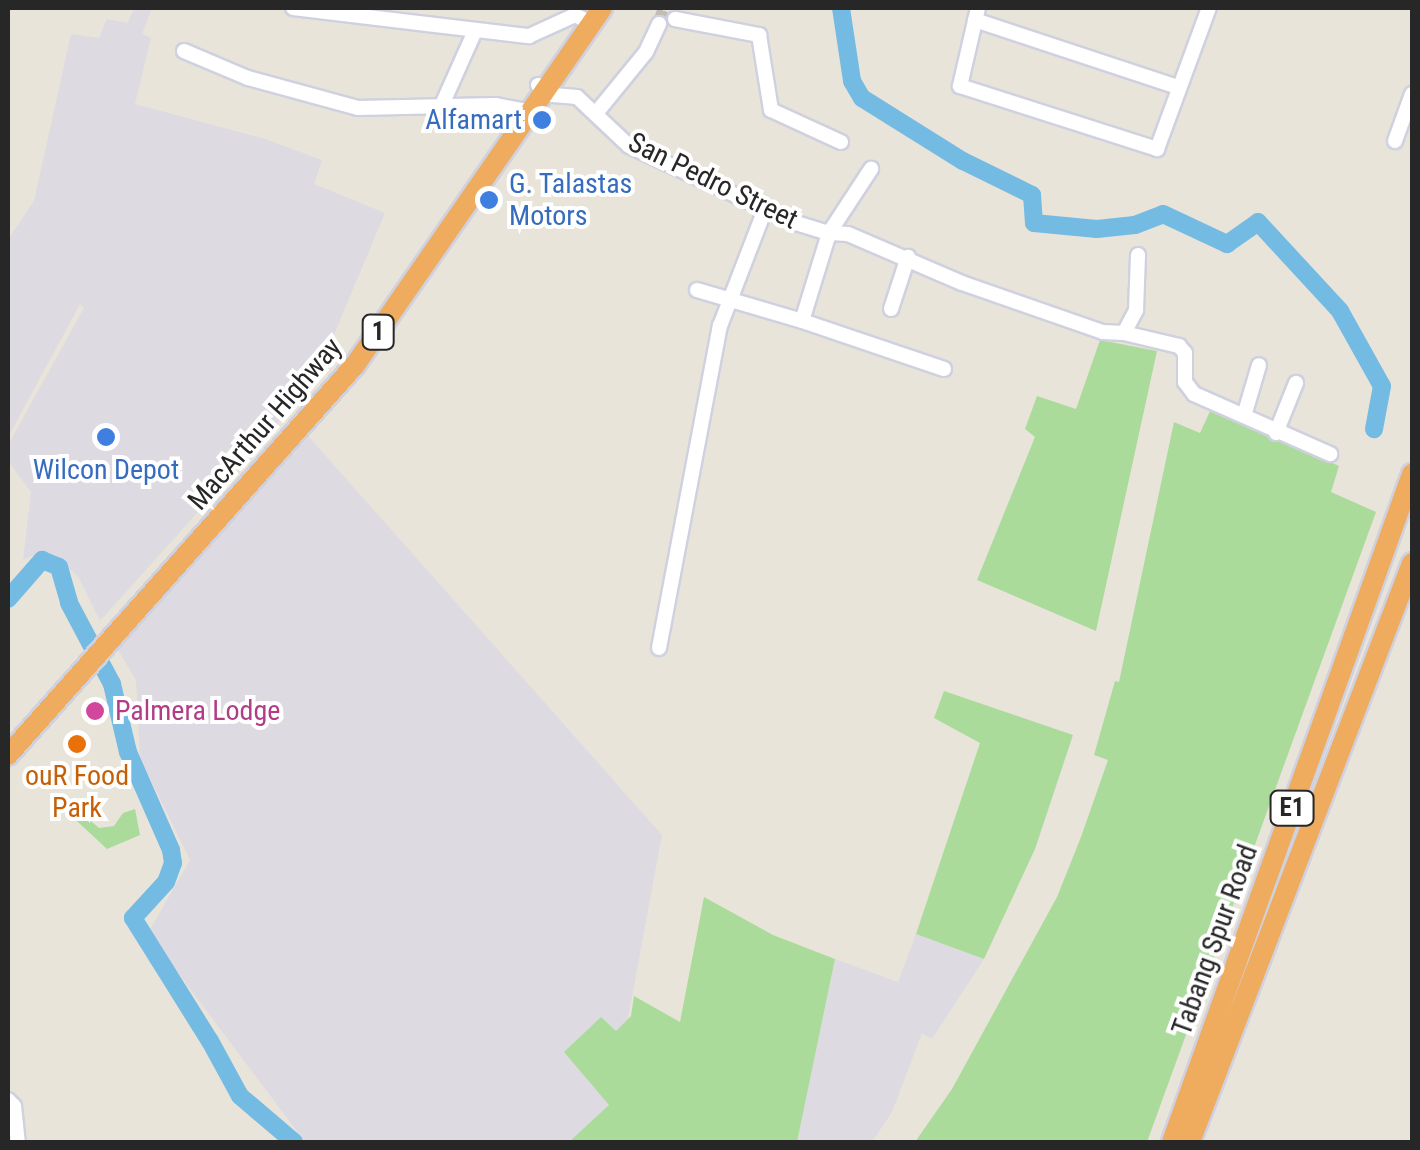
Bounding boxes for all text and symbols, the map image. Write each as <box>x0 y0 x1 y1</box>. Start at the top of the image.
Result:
place label: Alfamart <box>425 103 522 137</box>
marker: Alfamart <box>531 109 553 131</box>
street label: San Pedro Street <box>623 125 803 237</box>
place label: G. Talastas Motors <box>509 167 633 233</box>
marker: G. Talastas Motors <box>478 189 500 211</box>
road number: 1 <box>360 312 396 352</box>
street label: MacArthur Highway <box>181 331 349 517</box>
marker: Wilcon Depot <box>95 426 117 448</box>
place label: Wilcon Depot <box>33 453 179 487</box>
place label: Palmera Lodge <box>115 694 280 728</box>
marker: Palmera Lodge <box>84 700 106 722</box>
marker: ouR Food Park <box>66 733 88 755</box>
place label: ouR Food Park <box>25 759 129 825</box>
road number: E1 <box>1270 788 1314 828</box>
street label: Tabang Spur Road <box>1165 840 1265 1040</box>

